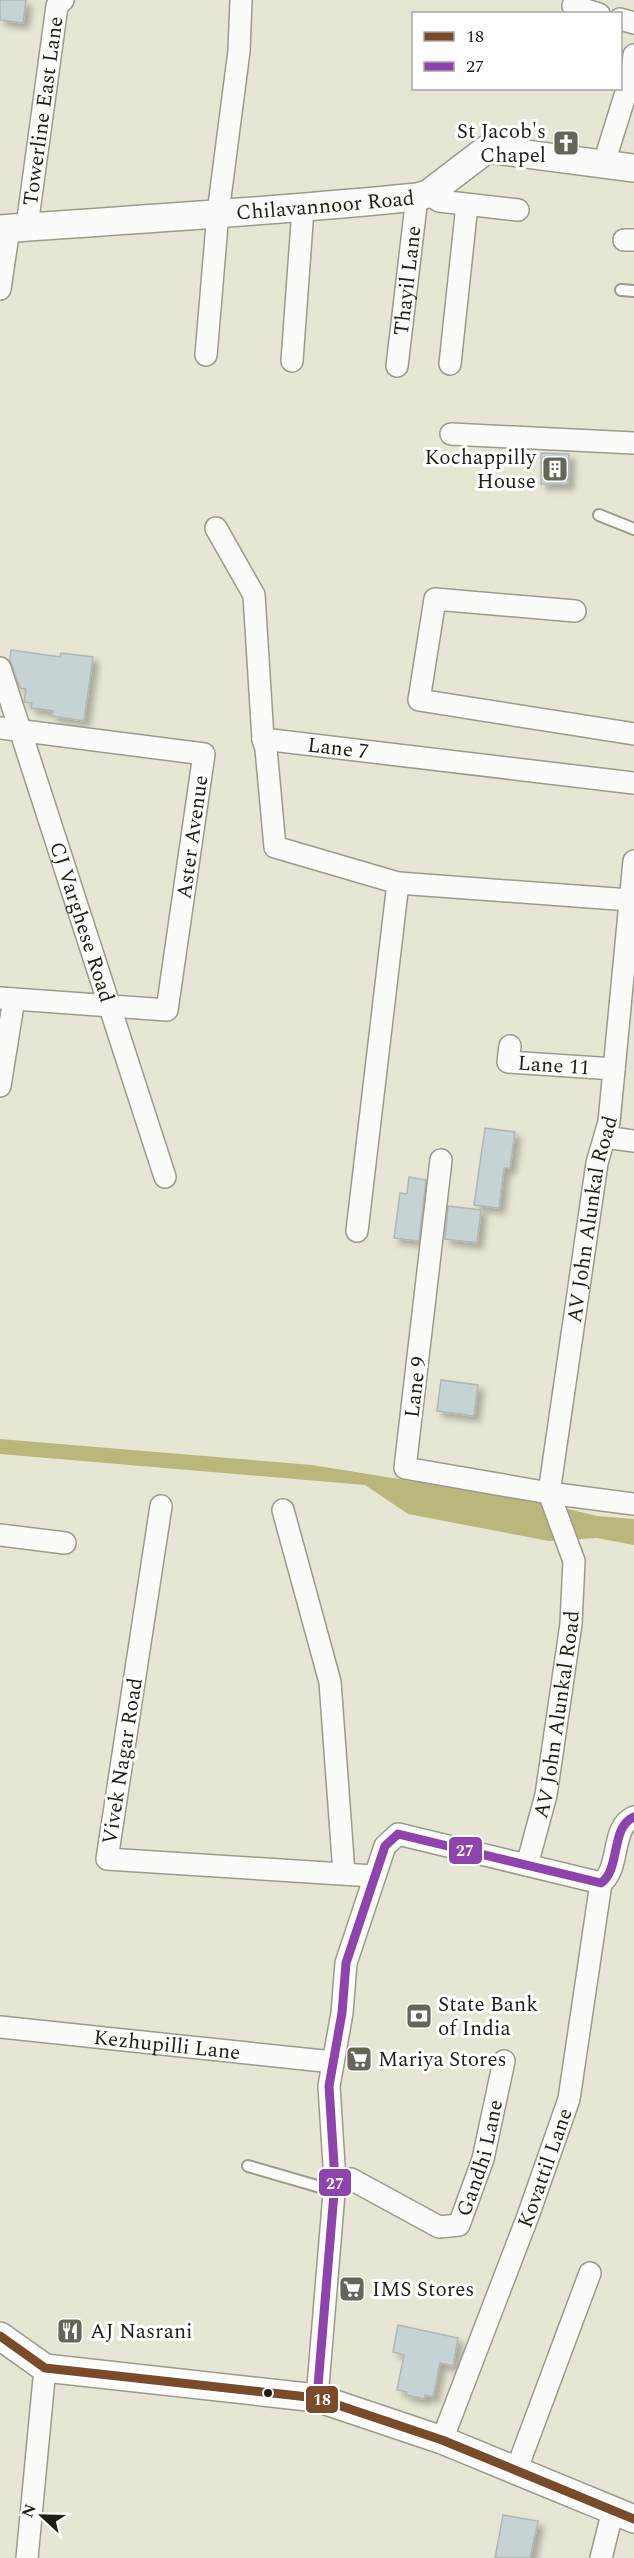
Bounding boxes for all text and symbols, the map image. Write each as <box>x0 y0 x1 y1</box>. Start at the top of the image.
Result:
legend <box>412 12 622 90</box>
street label: Towerline East Lane <box>15 15 72 208</box>
text: 18 <box>466 23 484 50</box>
text: 27 <box>466 53 484 80</box>
place label: St Jacob's Chapel <box>457 116 546 172</box>
church icon: St Jacob's Chapel <box>551 128 581 158</box>
street label: Chilavannoor Road <box>235 182 416 229</box>
street label: Thayil Lane <box>386 224 430 337</box>
place label: Kochappilly House <box>425 442 537 498</box>
building icon: Kochappilly House <box>540 454 570 484</box>
street label: Lane 7 <box>306 729 371 768</box>
street label: Aster Avenue <box>168 773 218 901</box>
street label: CJ Varghese Road <box>40 838 122 1007</box>
street label: Lane 11 <box>517 1048 591 1084</box>
street label: AV John Alunkal Road <box>559 1112 627 1325</box>
street label: Lane 9 <box>396 1355 436 1420</box>
street label: AV John Alunkal Road <box>525 1610 589 1822</box>
street label: Vivek Nagar Road <box>94 1675 152 1847</box>
line badge: 27 <box>448 1836 483 1865</box>
text: 27 <box>456 1839 474 1863</box>
place label: State Bank of India <box>438 1989 538 2045</box>
bank icon: State Bank of India <box>404 2001 434 2031</box>
street label: Kezhupilli Lane <box>92 2022 242 2069</box>
supermarket icon: Mariya Stores <box>344 2044 374 2074</box>
place label: Mariya Stores <box>378 2044 507 2076</box>
street label: Gandhi Lane <box>448 2097 512 2221</box>
street label: Kovattil Lane <box>510 2104 582 2233</box>
line badge: 27 <box>318 2168 352 2197</box>
text: 27 <box>326 2172 344 2196</box>
supermarket icon: IMS Stores <box>337 2274 367 2304</box>
place label: IMS Stores <box>372 2274 474 2306</box>
restaurant icon: AJ Nasrani <box>55 2316 85 2346</box>
place label: AJ Nasrani <box>90 2316 193 2348</box>
line badge: 18 <box>305 2385 339 2414</box>
unlabelled marker <box>262 2387 274 2399</box>
text: 18 <box>313 2388 331 2412</box>
north arrow <box>12 2486 72 2546</box>
text: N <box>15 2500 43 2521</box>

